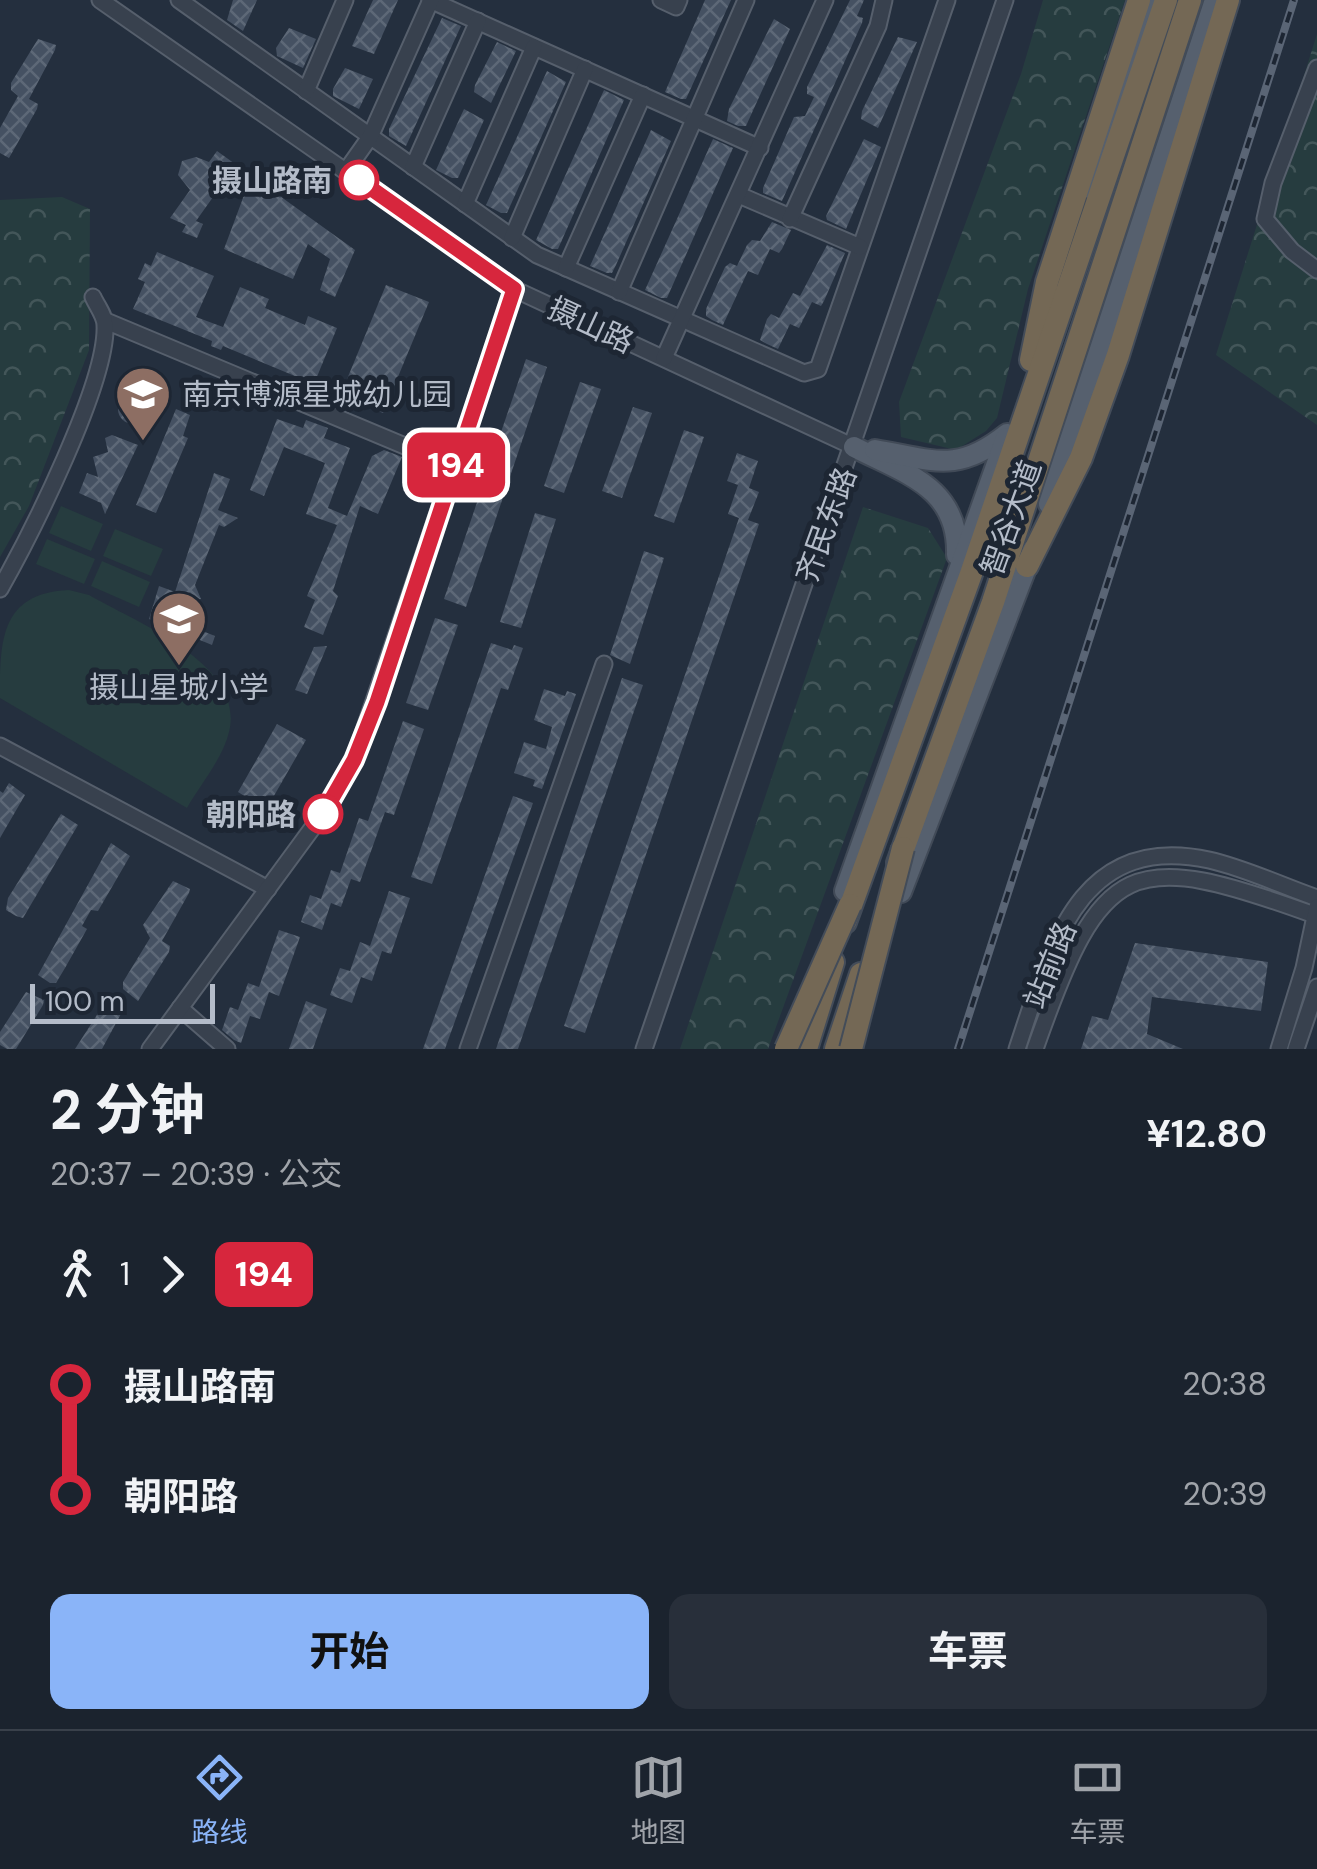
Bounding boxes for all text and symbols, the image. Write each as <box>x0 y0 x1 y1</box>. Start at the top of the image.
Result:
place label: 摄山路南 <box>212 161 332 200</box>
marker: 摄山路南 <box>340 161 378 199</box>
street label: 摄山路 <box>542 288 640 362</box>
school or university icon: 南京博源星城幼儿园 <box>113 364 173 443</box>
place label: 南京博源星城幼儿园 <box>182 375 452 414</box>
line badge: 194 <box>398 432 514 498</box>
text: 194 <box>427 442 485 488</box>
street label: 智谷大道 <box>972 455 1050 581</box>
street label: 齐民东路 <box>787 462 865 588</box>
school or university icon: 摄山星城小学 <box>149 589 209 668</box>
place label: 摄山星城小学 <box>89 668 269 707</box>
place label: 朝阳路 <box>206 795 296 834</box>
marker: 朝阳路 <box>304 795 342 833</box>
street label: 站前路 <box>1015 916 1085 1014</box>
scale bar <box>30 979 215 1024</box>
text: 100 m <box>45 983 124 1020</box>
text: 2 分钟 <box>50 1074 205 1146</box>
text: ¥12.80 <box>1146 1109 1267 1159</box>
text: 20:37 – 20:39 · 公交 <box>50 1153 342 1195</box>
icon: walk <box>50 1247 105 1302</box>
icon: forward <box>145 1247 200 1302</box>
text: 194 <box>235 1251 293 1297</box>
text: 1 <box>120 1253 130 1295</box>
text: 摄山路南 <box>124 1362 276 1412</box>
text: 20:38 <box>1182 1363 1267 1405</box>
text: 朝阳路 <box>124 1472 238 1522</box>
text: 20:39 <box>1182 1473 1267 1515</box>
button: 开始 <box>50 1594 649 1709</box>
button: 车票 <box>669 1594 1267 1709</box>
tab: 路线 <box>191 1750 248 1851</box>
tab: 地图 <box>630 1750 687 1851</box>
tab: 车票 <box>1069 1750 1126 1851</box>

